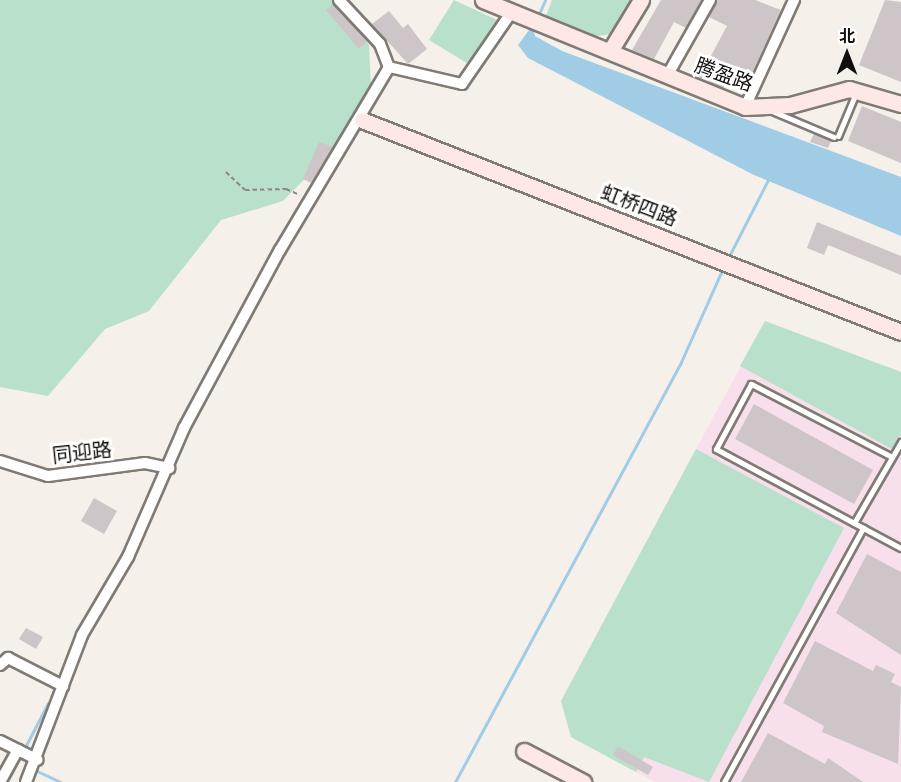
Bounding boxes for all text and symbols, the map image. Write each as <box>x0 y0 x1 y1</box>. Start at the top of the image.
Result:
north arrow <box>817 24 877 84</box>
text: 北 <box>839 26 855 46</box>
street label: 腾盈路 <box>692 53 756 97</box>
street label: 虹桥四路 <box>597 180 681 232</box>
street label: 同迎路 <box>51 438 113 468</box>

